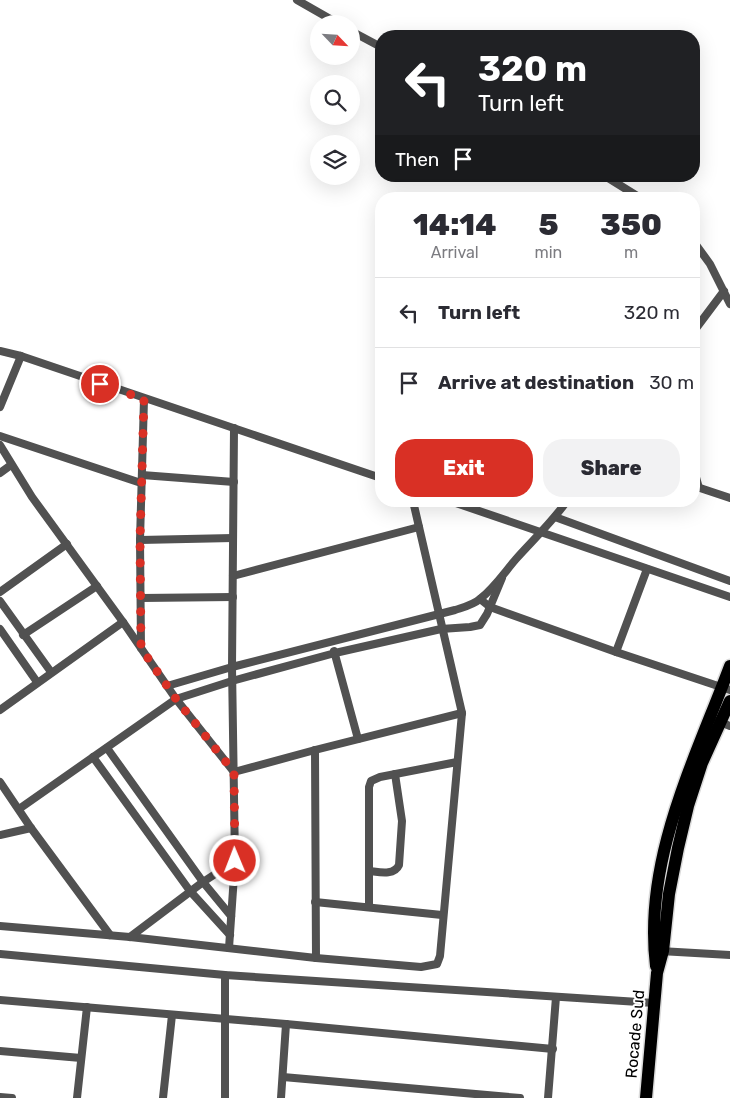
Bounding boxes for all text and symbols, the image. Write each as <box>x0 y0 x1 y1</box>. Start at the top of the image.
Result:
north arrow <box>310 15 360 65</box>
map controls <box>310 15 360 185</box>
text: 320 m <box>478 48 587 90</box>
icon: left <box>395 50 460 115</box>
button: search <box>310 75 360 125</box>
text: Turn left <box>478 90 564 117</box>
button: layers <box>310 135 360 185</box>
icon: arrive <box>449 145 477 173</box>
text: Then <box>395 148 439 171</box>
text: 14:14 <box>413 207 496 243</box>
text: 5 <box>538 207 558 243</box>
text: 350 <box>600 207 662 243</box>
text: Arrival <box>431 243 479 262</box>
text: min <box>535 243 562 262</box>
text: m <box>624 243 638 262</box>
icon: left <box>395 299 423 327</box>
text: Turn left <box>438 301 520 324</box>
text: 320 m <box>624 301 680 324</box>
pin <box>79 363 121 405</box>
icon: arrive <box>395 369 423 397</box>
icon: arrive <box>86 370 114 398</box>
text: Arrive at destination <box>438 371 634 394</box>
text: 30 m <box>649 371 694 394</box>
button: Exit <box>395 439 533 497</box>
button: Share <box>543 439 680 497</box>
position arrow <box>208 834 260 886</box>
street label: Rocade Sud <box>622 989 648 1079</box>

